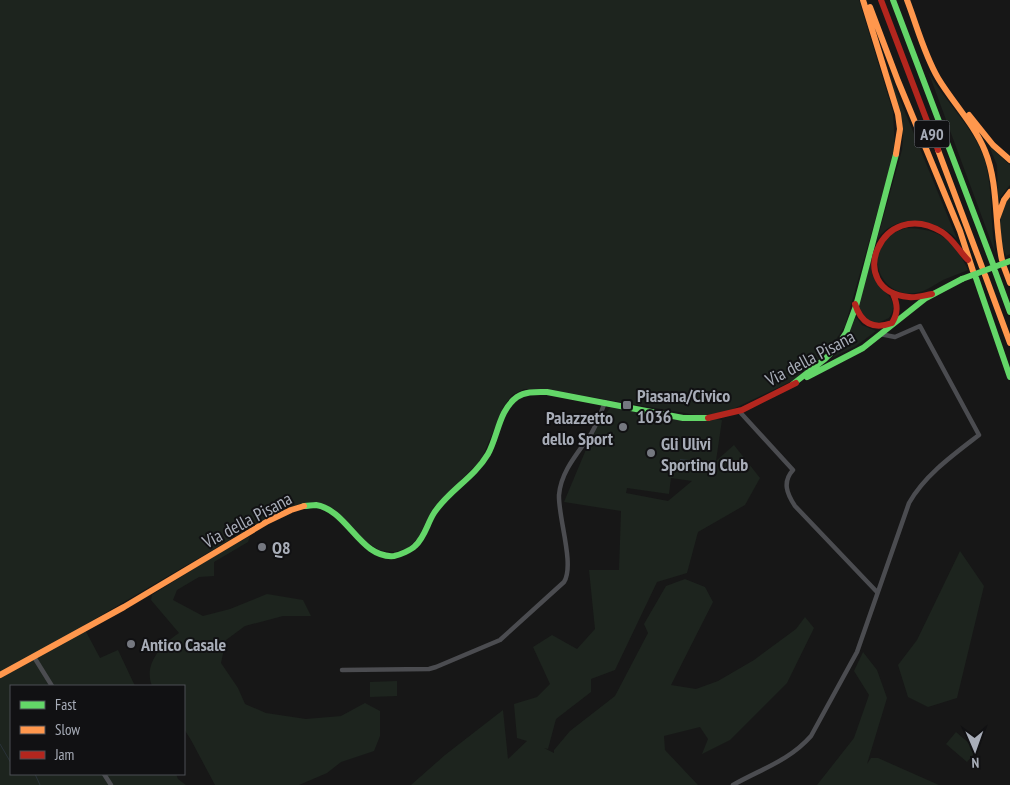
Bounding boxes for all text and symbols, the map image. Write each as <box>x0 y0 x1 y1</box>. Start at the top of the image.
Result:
road number: A90 <box>914 120 950 148</box>
street label: Via della Pisana <box>760 325 859 392</box>
place label: Piasana/Civico 1036 <box>637 384 730 428</box>
marker: Piasana/Civico 1036 <box>621 399 633 411</box>
place label: Palazzetto dello Sport <box>542 406 614 450</box>
marker: Palazzetto dello Sport <box>617 421 629 433</box>
place label: Gli Ulivi Sporting Club <box>661 432 748 476</box>
marker: Gli Ulivi Sporting Club <box>645 447 657 459</box>
street label: Via della Pisana <box>197 487 296 554</box>
place label: Q8 <box>272 536 291 559</box>
marker: Q8 <box>256 541 268 553</box>
place label: Antico Casale <box>140 633 227 656</box>
marker: Antico Casale <box>125 638 137 650</box>
legend <box>10 685 185 775</box>
text: Fast <box>55 695 76 714</box>
text: Slow <box>55 720 80 739</box>
north arrow <box>950 725 1000 775</box>
text: Jam <box>54 745 74 764</box>
text: N <box>971 754 980 772</box>

